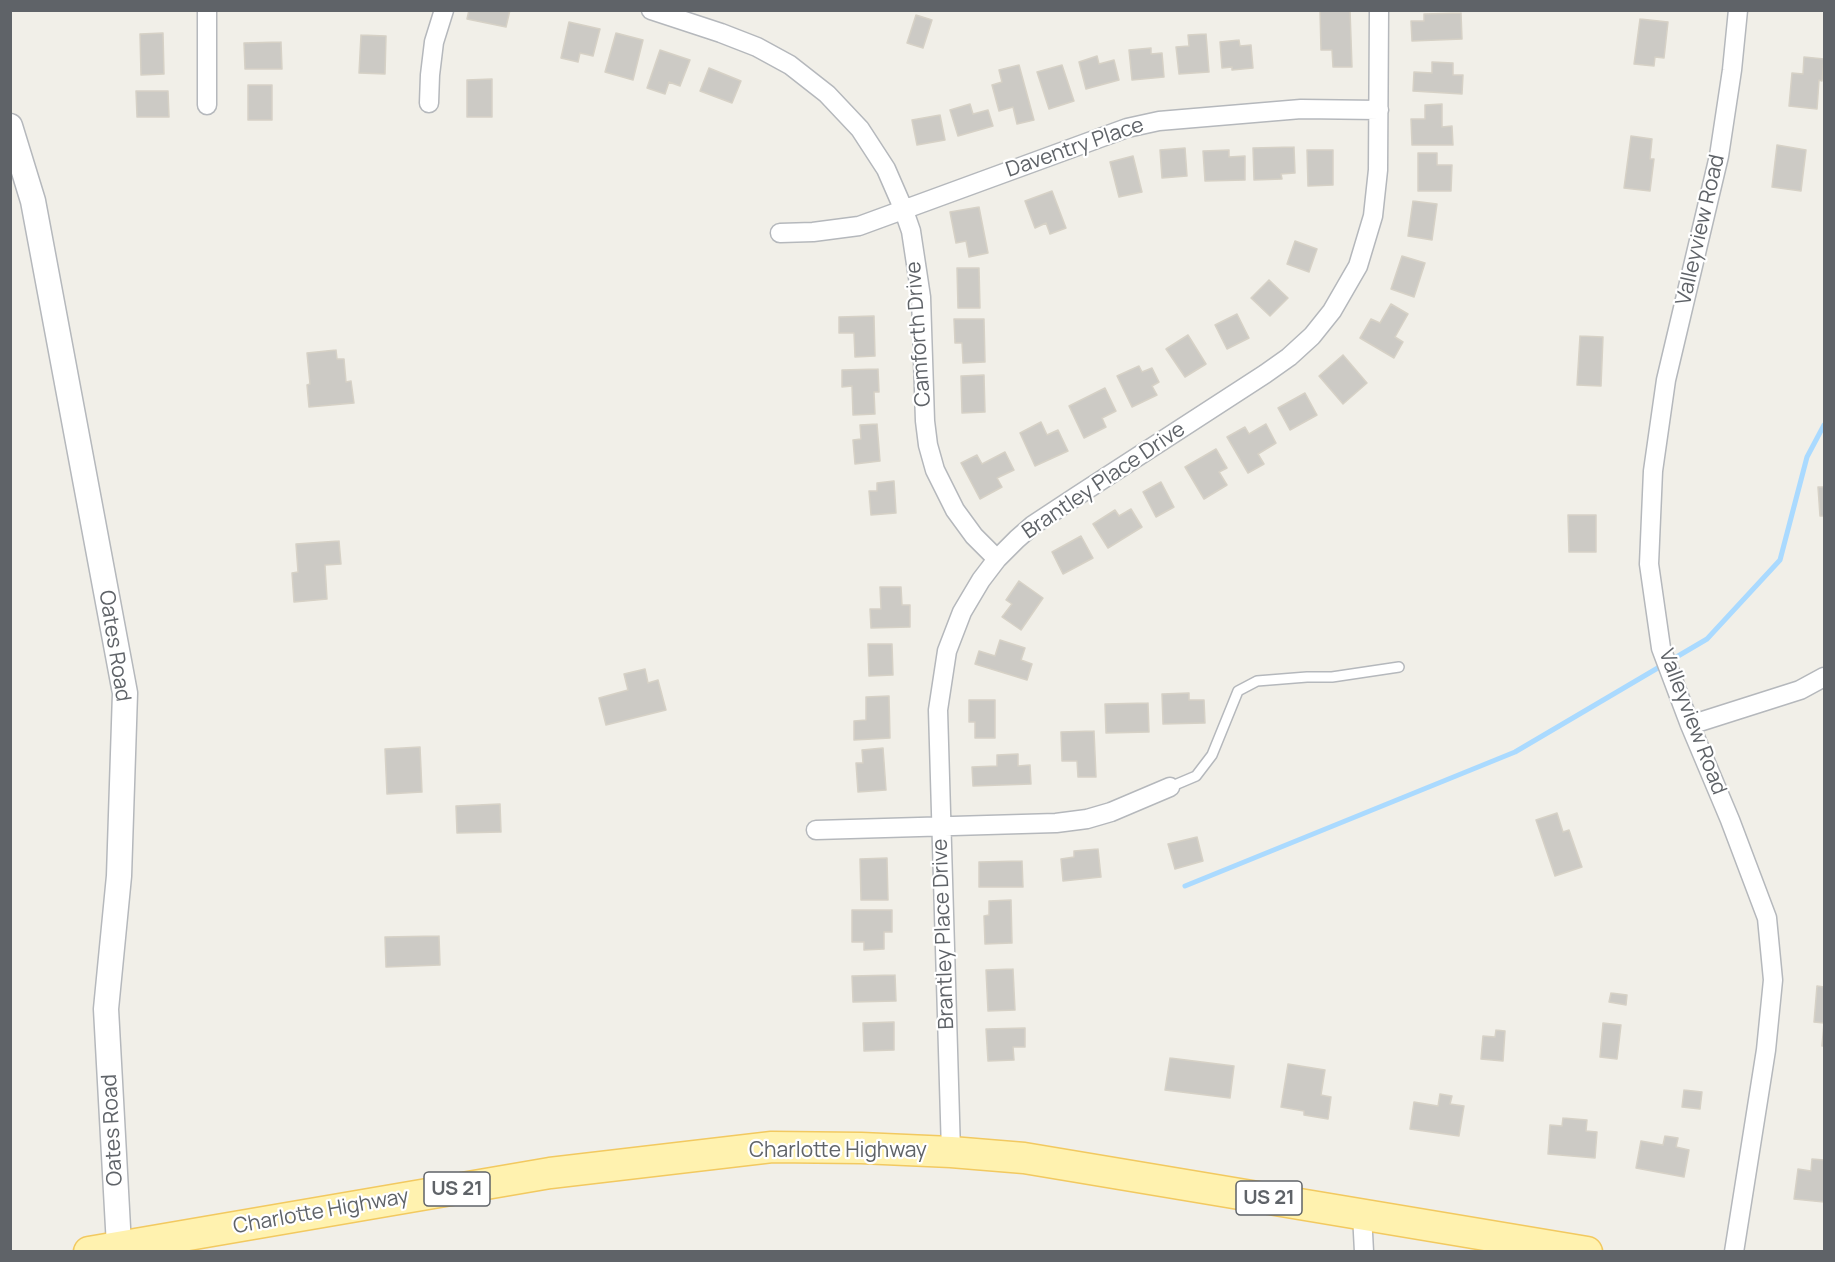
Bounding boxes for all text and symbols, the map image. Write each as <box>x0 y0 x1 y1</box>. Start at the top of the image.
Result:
street label: Daventry Place <box>1003 113 1147 183</box>
street label: Valleyview Road <box>1671 152 1731 308</box>
street label: Camforth Drive <box>901 260 937 408</box>
street label: Brantley Place Drive <box>1018 417 1190 545</box>
street label: Oates Road <box>93 589 135 703</box>
street label: Valleyview Road <box>1653 646 1731 798</box>
street label: Brantley Place Drive <box>928 838 960 1030</box>
street label: Oates Road <box>97 1073 129 1187</box>
street label: Charlotte Highway <box>749 1138 927 1164</box>
road number: US 21 <box>424 1172 490 1206</box>
road number: US 21 <box>1236 1181 1302 1215</box>
street label: Charlotte Highway <box>231 1184 411 1240</box>

